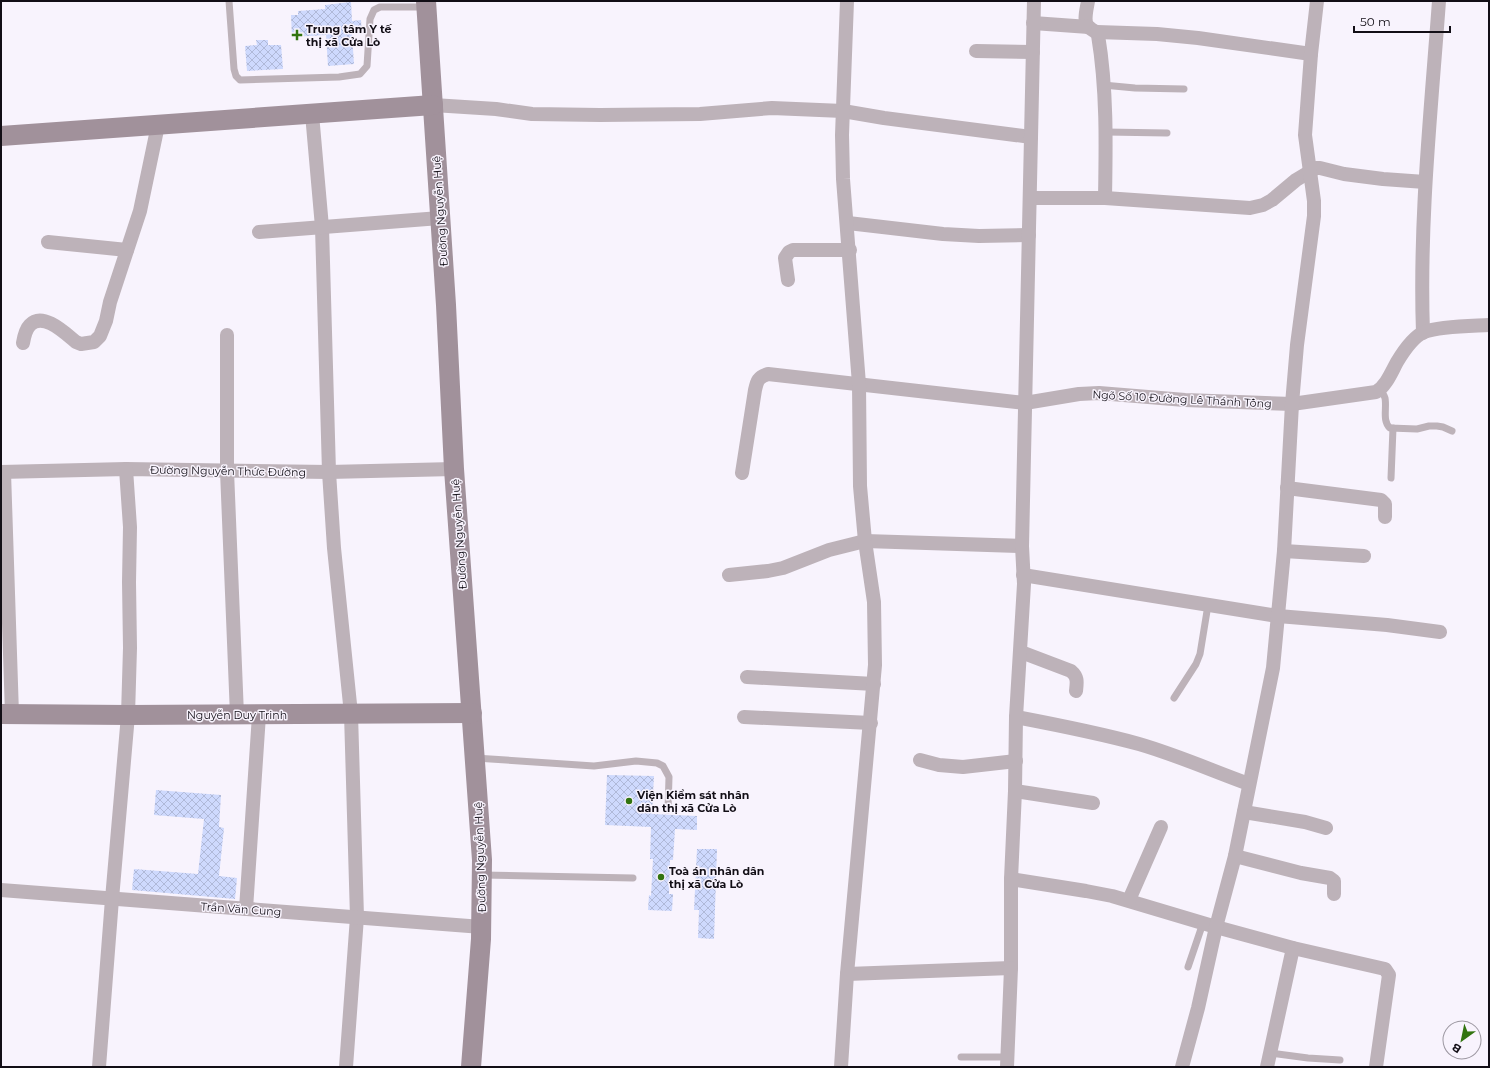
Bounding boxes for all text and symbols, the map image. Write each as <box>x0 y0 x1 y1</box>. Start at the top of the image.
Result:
scale bar <box>1354 8 1450 34</box>
text: 50 m <box>1360 14 1391 29</box>
place label: Trung tâm Y tế thị xã Cửa Lò <box>306 22 393 49</box>
marker: Trung tâm Y tế thị xã Cửa Lò <box>291 29 303 41</box>
street label: Đường Nguyễn Huệ <box>429 155 451 267</box>
street label: Ngõ Số 10 Đường Lê Thánh Tông <box>1092 387 1272 411</box>
street label: Đường Nguyễn Thức Đường <box>150 463 306 479</box>
street label: Đường Nguyễn Huệ <box>448 478 470 590</box>
street label: Nguyễn Duy Trinh <box>187 708 287 722</box>
place label: Viện Kiểm sát nhân dân thị xã Cửa Lò <box>636 788 749 815</box>
marker: Viện Kiểm sát nhân dân thị xã Cửa Lò <box>624 796 634 806</box>
street label: Đường Nguyễn Huệ <box>471 801 489 913</box>
place label: Toà án nhân dân thị xã Cửa Lò <box>669 864 764 891</box>
marker: Toà án nhân dân thị xã Cửa Lò <box>656 872 666 882</box>
street label: Trần Văn Cung <box>200 899 282 919</box>
north arrow <box>1442 1020 1482 1060</box>
text: B <box>1449 1040 1464 1057</box>

